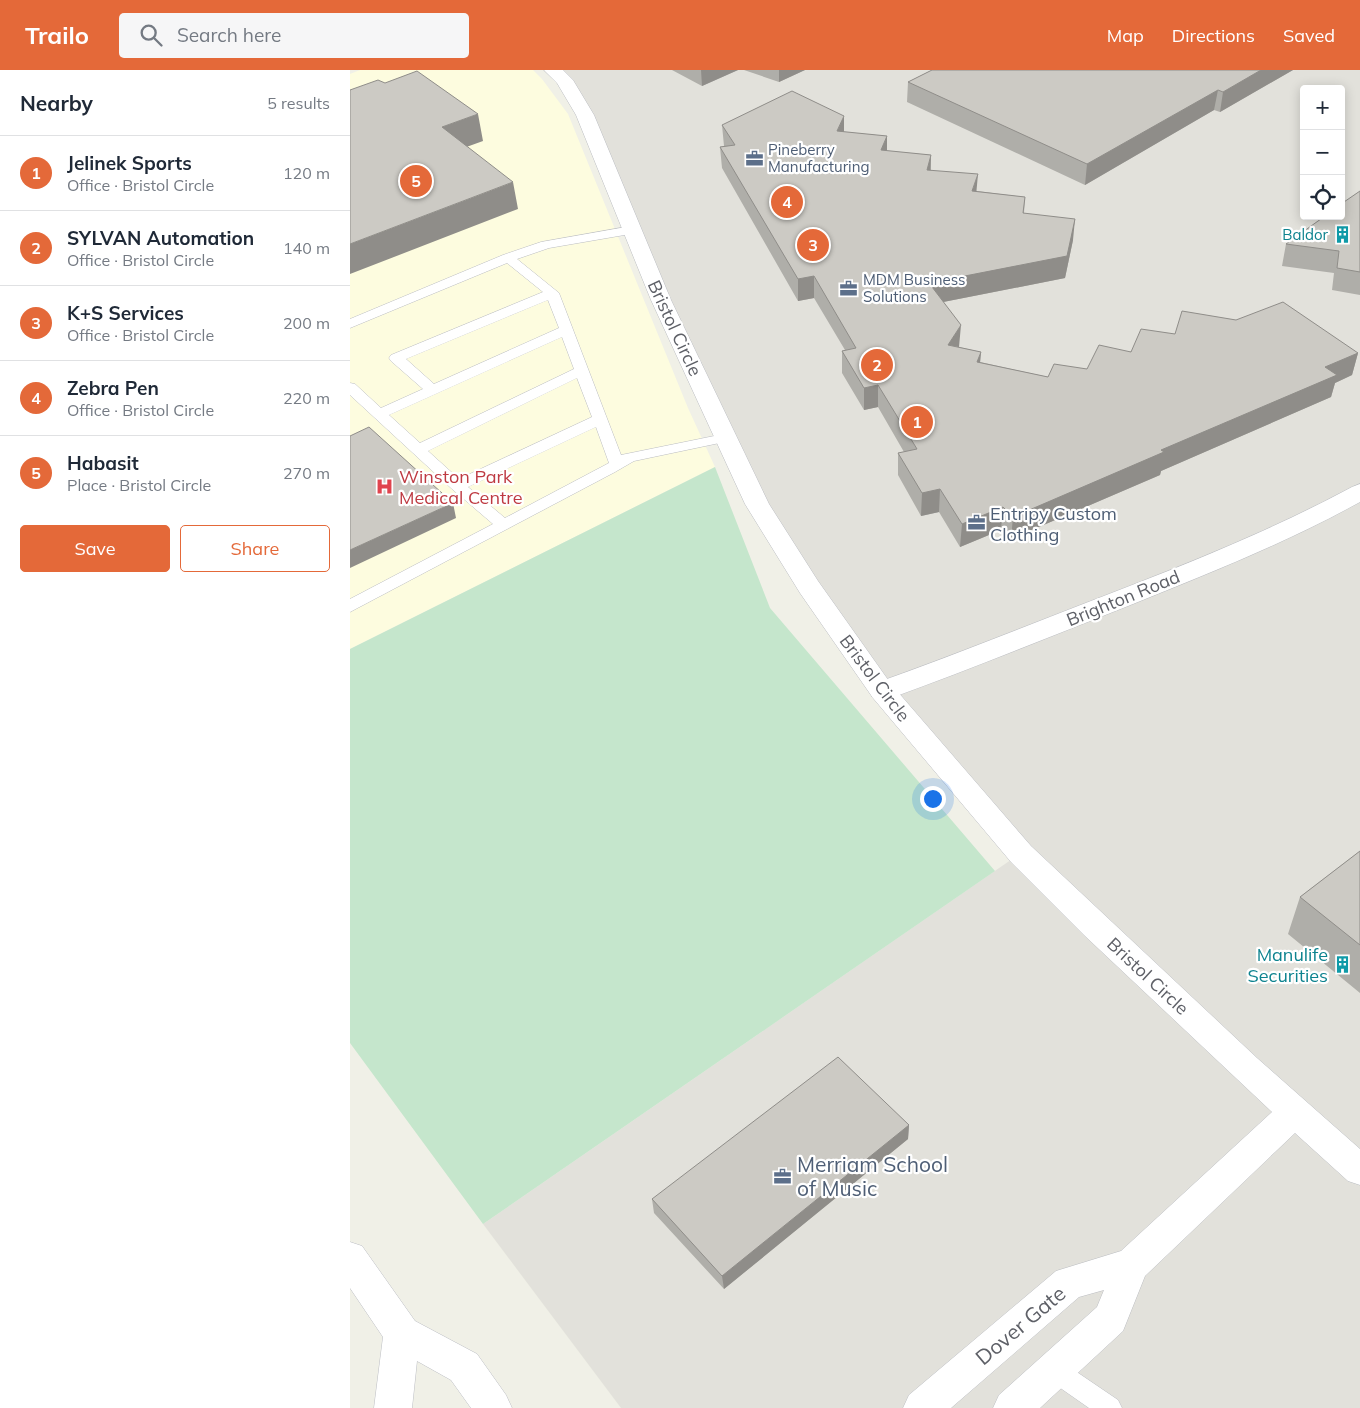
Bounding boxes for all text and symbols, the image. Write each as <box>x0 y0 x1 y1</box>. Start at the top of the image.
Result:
search box <box>119 13 469 58</box>
text: Trailo <box>25 20 89 50</box>
icon: search <box>137 21 165 49</box>
text: Search here <box>177 23 281 47</box>
text: Map <box>1107 24 1144 47</box>
text: Directions <box>1172 24 1255 47</box>
text: Saved <box>1283 24 1335 47</box>
map controls <box>1300 85 1345 220</box>
button: + <box>1300 85 1345 130</box>
text: Nearby <box>20 90 93 116</box>
text: 5 results <box>267 93 330 113</box>
button: − <box>1300 130 1345 175</box>
place label: Pineberry Manufacturing <box>768 140 870 176</box>
office icon: Pineberry Manufacturing <box>744 148 764 168</box>
text: Jelinek Sports <box>67 151 192 175</box>
pin: 5 <box>400 162 432 200</box>
text: 1 <box>31 163 41 183</box>
text: 120 m <box>283 163 330 183</box>
text: Office · Bristol Circle <box>67 175 214 195</box>
button: locate <box>1300 175 1345 220</box>
pin: 4 <box>771 183 803 221</box>
building icon: Baldor <box>1332 224 1352 244</box>
place label: Baldor <box>1282 225 1329 244</box>
text: SYLVAN Automation <box>67 226 254 250</box>
pin: 3 <box>797 226 829 264</box>
text: 2 <box>31 238 41 258</box>
text: 140 m <box>283 238 330 258</box>
text: Office · Bristol Circle <box>67 250 214 270</box>
place label: MDM Business Solutions <box>863 270 966 306</box>
street label: Bristol Circle <box>643 276 707 380</box>
office icon: MDM Business Solutions <box>839 278 859 298</box>
text: K+S Services <box>67 301 184 325</box>
text: 3 <box>31 313 41 333</box>
text: 200 m <box>283 313 330 333</box>
text: Office · Bristol Circle <box>67 325 214 345</box>
pin: 2 <box>861 346 893 384</box>
text: Zebra Pen <box>67 376 159 400</box>
text: 4 <box>31 388 41 408</box>
text: 220 m <box>283 388 330 408</box>
text: Office · Bristol Circle <box>67 400 214 420</box>
pin: 1 <box>901 403 933 441</box>
text: Habasit <box>67 451 139 475</box>
text: 5 <box>31 463 41 483</box>
text: 270 m <box>283 463 330 483</box>
place label: Winston Park Medical Centre <box>399 465 522 509</box>
text: Place · Bristol Circle <box>67 475 211 495</box>
hospital icon: Winston Park Medical Centre <box>375 476 395 496</box>
place label: Entripy Custom Clothing <box>990 502 1117 546</box>
office icon: Entripy Custom Clothing <box>966 513 986 533</box>
button: Save <box>20 525 170 572</box>
button: Share <box>180 525 330 572</box>
street label: Brighton Road <box>1063 565 1183 631</box>
street label: Bristol Circle <box>835 630 915 726</box>
your location <box>920 786 946 812</box>
street label: Bristol Circle <box>1102 932 1194 1020</box>
place label: Manulife Securities <box>1248 943 1328 987</box>
building icon: Manulife Securities <box>1332 954 1352 974</box>
place label: Merriam School of Music <box>797 1151 948 1201</box>
office icon: Merriam School of Music <box>773 1166 793 1186</box>
street label: Dover Gate <box>970 1280 1070 1370</box>

